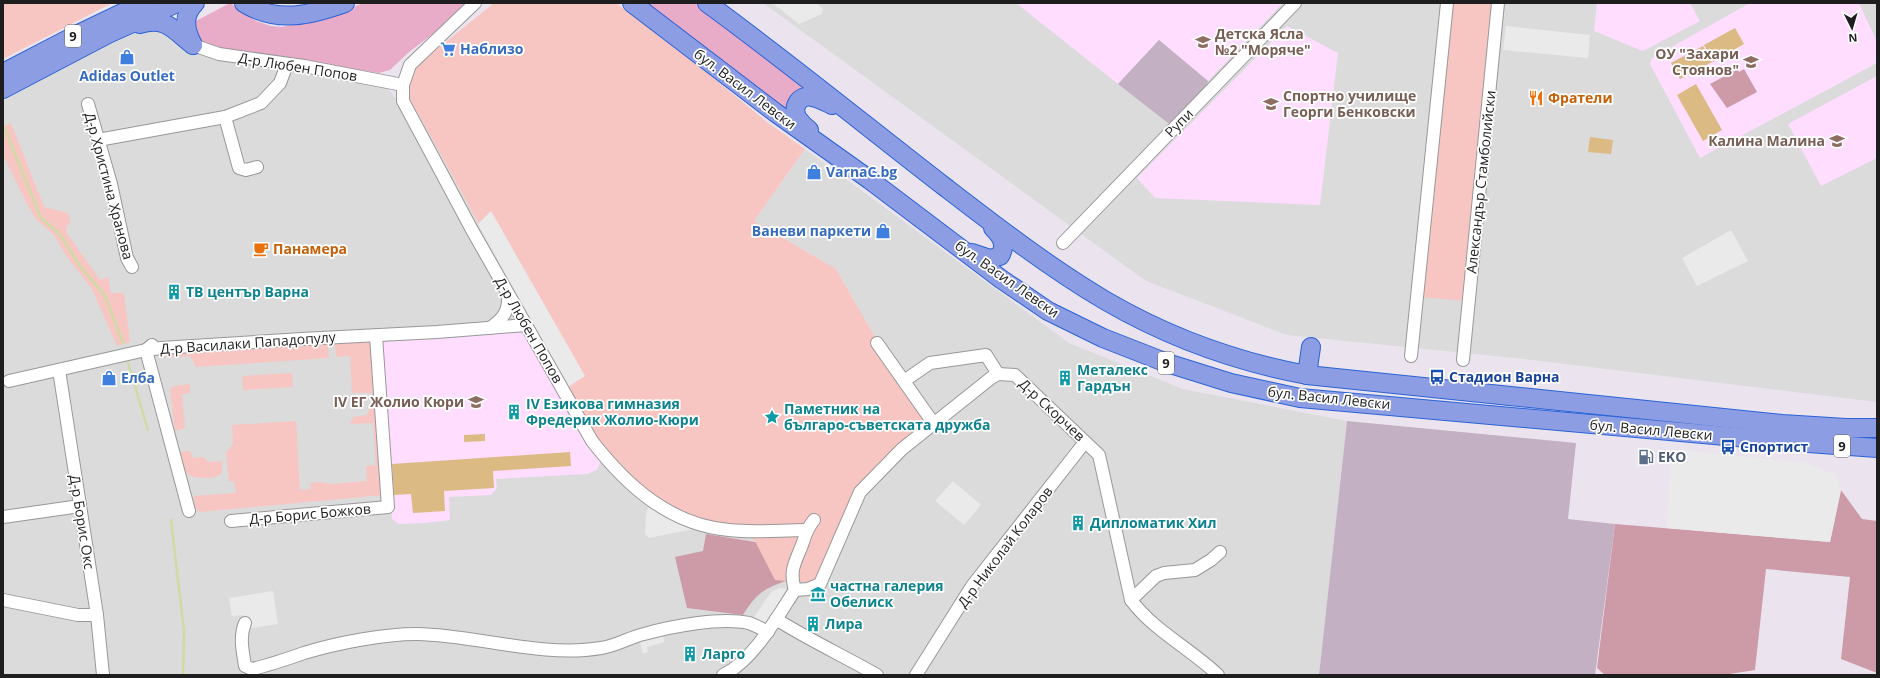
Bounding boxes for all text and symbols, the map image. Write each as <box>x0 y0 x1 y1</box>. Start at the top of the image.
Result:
north arrow <box>1832 8 1872 48</box>
place label: Детска Ясла №2 "Моряче" <box>1215 24 1311 59</box>
road number: 9 <box>65 25 81 47</box>
text: N <box>1848 31 1858 46</box>
school or university icon: Детска Ясла №2 "Моряче" <box>1194 33 1212 51</box>
place label: Наблизо <box>460 39 524 58</box>
supermarket icon: Наблизо <box>439 40 457 58</box>
street label: бул. Васил Левски <box>690 44 800 133</box>
place label: ОУ "Захари Стоянов" <box>1655 44 1739 79</box>
shop icon: Adidas Outlet <box>118 48 136 66</box>
street label: Д-р Любен Попов <box>237 48 359 85</box>
school or university icon: ОУ "Захари Стоянов" <box>1742 53 1760 71</box>
place label: Adidas Outlet <box>79 66 175 85</box>
place label: Спортно училище Георги Бенковски <box>1283 86 1416 121</box>
place label: Фратели <box>1548 88 1612 107</box>
street label: Александър Стамболийски <box>1461 89 1500 274</box>
restaurant icon: Фратели <box>1527 89 1545 107</box>
school or university icon: Спортно училище Георги Бенковски <box>1262 95 1280 113</box>
street label: Рупи <box>1160 104 1197 141</box>
street label: Д-р Христина Хранова <box>81 110 138 262</box>
place label: Калина Малина <box>1708 131 1825 150</box>
school or university icon: Калина Малина <box>1828 132 1846 150</box>
place label: VarnaC.bg <box>826 162 897 181</box>
shop icon: VarnaC.bg <box>805 163 823 181</box>
place label: Ваневи паркети <box>752 221 871 240</box>
shop icon: Ваневи паркети <box>874 222 892 240</box>
street label: бул. Васил Левски <box>951 235 1063 322</box>
place label: Панамера <box>273 239 347 258</box>
cafe icon: Панамера <box>252 240 270 258</box>
street label: Д-р Любен Попов <box>491 273 568 387</box>
place label: ТВ център Варна <box>186 282 309 301</box>
building icon: ТВ център Варна <box>165 283 183 301</box>
street label: Д-р Василаки Пападопулу <box>160 327 337 358</box>
road number: 9 <box>1158 352 1174 374</box>
place label: Металекс Гардън <box>1077 360 1148 395</box>
place label: Стадион Варна <box>1449 367 1560 386</box>
place label: Елба <box>121 368 155 387</box>
bus stop icon: Стадион Варна <box>1428 368 1446 386</box>
shop icon: Елба <box>100 369 118 387</box>
building icon: Металекс Гардън <box>1056 369 1074 387</box>
street label: Д-р Скорчев <box>1015 374 1089 445</box>
street label: бул. Васил Левски <box>1267 382 1391 413</box>
place label: IV ЕГ Жолио Кюри <box>333 392 464 411</box>
school or university icon: IV ЕГ Жолио Кюри <box>467 393 485 411</box>
place label: IV Езикова гимназия Фредерик Жолио-Кюри <box>526 394 699 429</box>
place label: Паметник на българо-съветската дружба <box>784 399 991 434</box>
building icon: IV Езикова гимназия Фредерик Жолио-Кюри <box>505 403 523 421</box>
place icon: Паметник на българо-съветската дружба <box>763 408 781 426</box>
street label: бул. Васил Левски <box>1589 415 1713 444</box>
road number: 9 <box>1834 435 1850 457</box>
place label: Спортист <box>1740 437 1809 456</box>
bus stop icon: Спортист <box>1719 438 1737 456</box>
place label: EKO <box>1658 447 1686 466</box>
fuel station icon: EKO <box>1637 448 1655 466</box>
street label: Д-р Борис Окс <box>66 473 99 571</box>
street label: Д-р Николай Коларов <box>953 482 1057 611</box>
street label: Д-р Борис Божков <box>248 499 372 528</box>
place label: Дипломатик Хил <box>1090 513 1216 532</box>
building icon: Дипломатик Хил <box>1069 514 1087 532</box>
place label: частна галерия Обелиск <box>830 576 944 611</box>
museum icon: частна галерия Обелиск <box>809 585 827 603</box>
place label: Лира <box>825 614 863 633</box>
building icon: Лира <box>804 615 822 633</box>
place label: Ларго <box>702 644 745 663</box>
building icon: Ларго <box>681 645 699 663</box>

